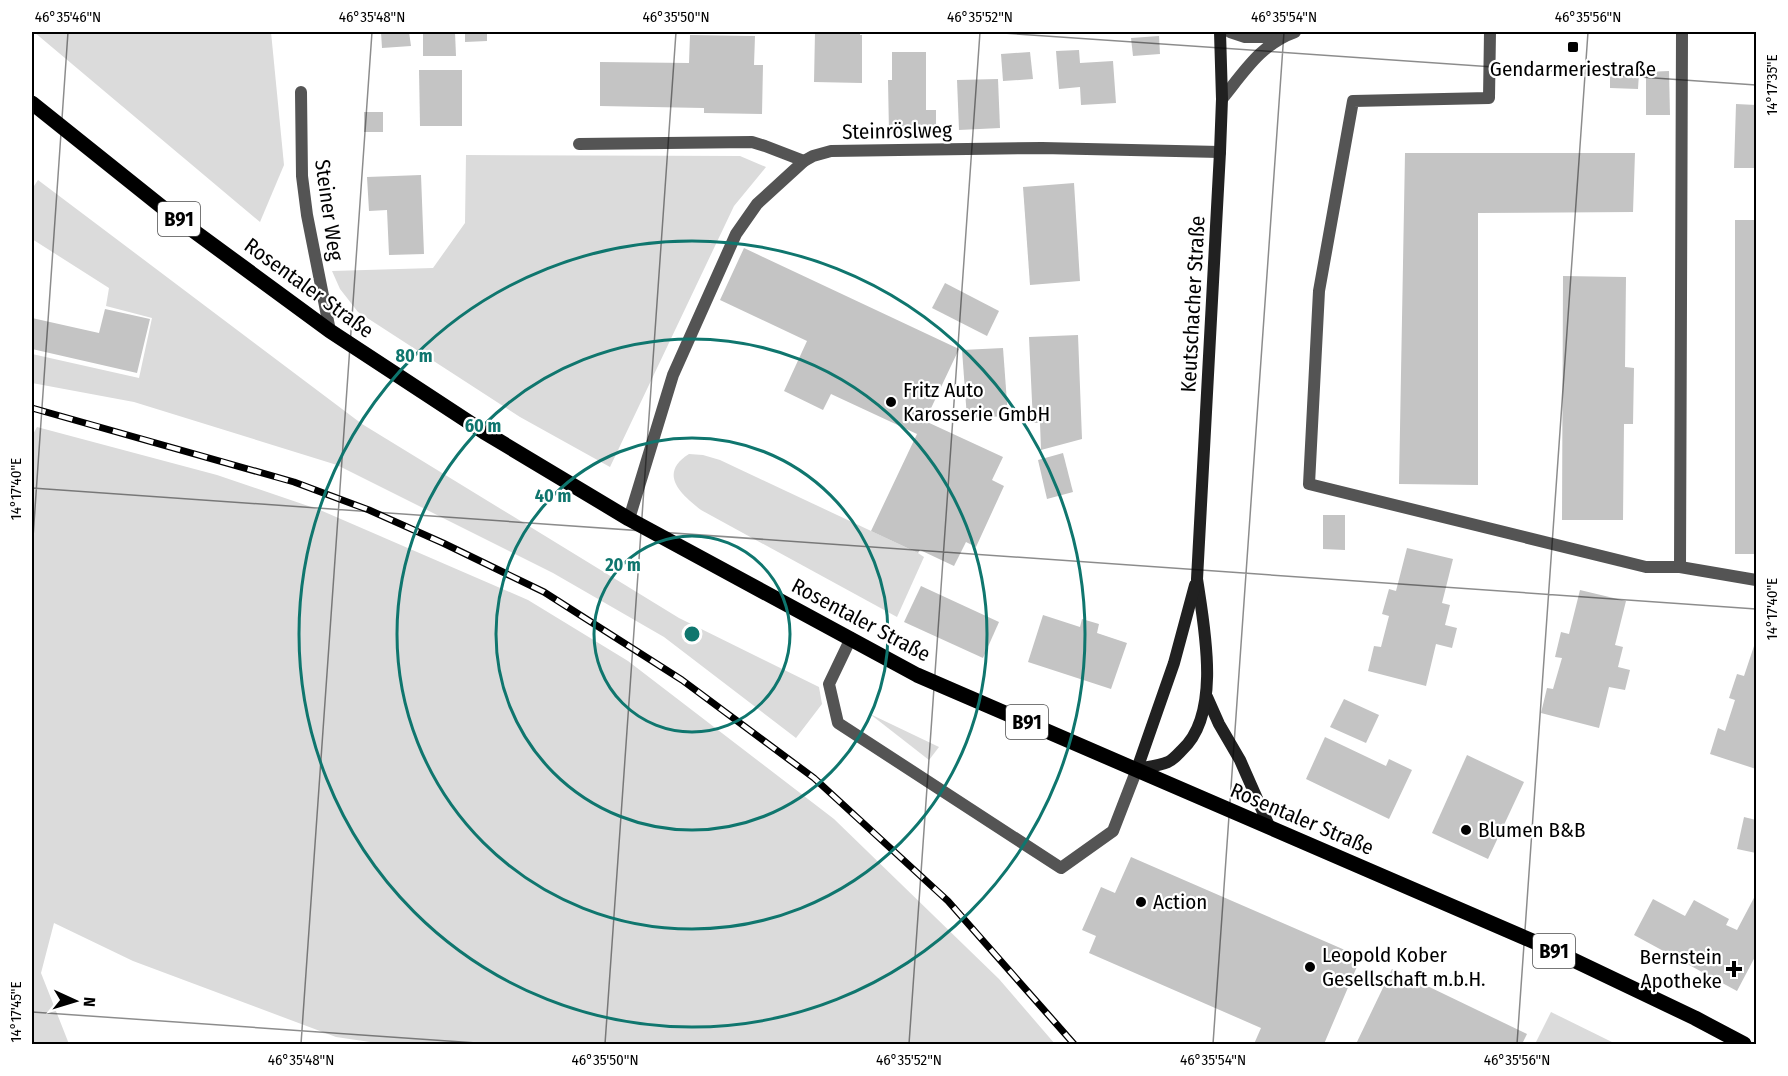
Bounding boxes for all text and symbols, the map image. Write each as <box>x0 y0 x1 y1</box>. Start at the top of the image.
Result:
text: 46°35'46"N <box>35 8 101 26</box>
text: 46°35'48"N <box>339 8 405 26</box>
text: 46°35'50"N <box>642 8 710 26</box>
text: 46°35'52"N <box>947 8 1013 26</box>
text: 46°35'54"N <box>1251 8 1317 26</box>
text: 46°35'56"N <box>1555 8 1621 26</box>
marker: Gendarmeriestraße <box>1566 40 1580 54</box>
text: 14°17'35"E <box>1763 54 1781 116</box>
place label: Gendarmeriestraße <box>1490 56 1656 82</box>
street label: Steinröslweg <box>842 117 952 145</box>
street label: Steiner Weg <box>309 158 349 262</box>
road number: B91 <box>158 202 200 236</box>
street label: Keutschacher Straße <box>1175 215 1211 393</box>
street label: Rosentaler Straße <box>239 232 379 344</box>
text: 80 m <box>396 345 432 367</box>
place label: Fritz Auto Karosserie GmbH <box>903 377 1050 427</box>
marker: Fritz Auto Karosserie GmbH <box>884 395 898 409</box>
text: 60 m <box>465 415 501 437</box>
text: 14°17'40"E <box>7 458 25 520</box>
text: 40 m <box>535 485 571 507</box>
text: 20 m <box>604 554 641 576</box>
street label: Rosentaler Straße <box>787 573 935 667</box>
text: 14°17'40"E <box>1763 578 1781 640</box>
centre of rings <box>682 624 702 644</box>
road number: B91 <box>1006 705 1048 739</box>
street label: Rosentaler Straße <box>1226 777 1378 861</box>
place label: Blumen B&B <box>1478 817 1585 843</box>
marker: Blumen B&B <box>1459 823 1473 837</box>
place label: Action <box>1153 889 1207 915</box>
marker: Action <box>1134 895 1148 909</box>
road number: B91 <box>1533 934 1575 968</box>
place label: Leopold Kober Gesellschaft m.b.H. <box>1322 942 1486 992</box>
place label: Bernstein Apotheke <box>1639 944 1722 994</box>
marker: Leopold Kober Gesellschaft m.b.H. <box>1303 960 1317 974</box>
marker: Bernstein Apotheke <box>1727 962 1741 976</box>
north arrow <box>45 971 105 1031</box>
text: 14°17'45"E <box>7 982 25 1042</box>
text: N <box>80 997 99 1007</box>
text: 46°35'48"N <box>268 1051 334 1069</box>
text: 46°35'50"N <box>571 1051 639 1069</box>
text: 46°35'52"N <box>876 1051 942 1069</box>
text: 46°35'54"N <box>1180 1051 1246 1069</box>
text: 46°35'56"N <box>1484 1051 1550 1069</box>

